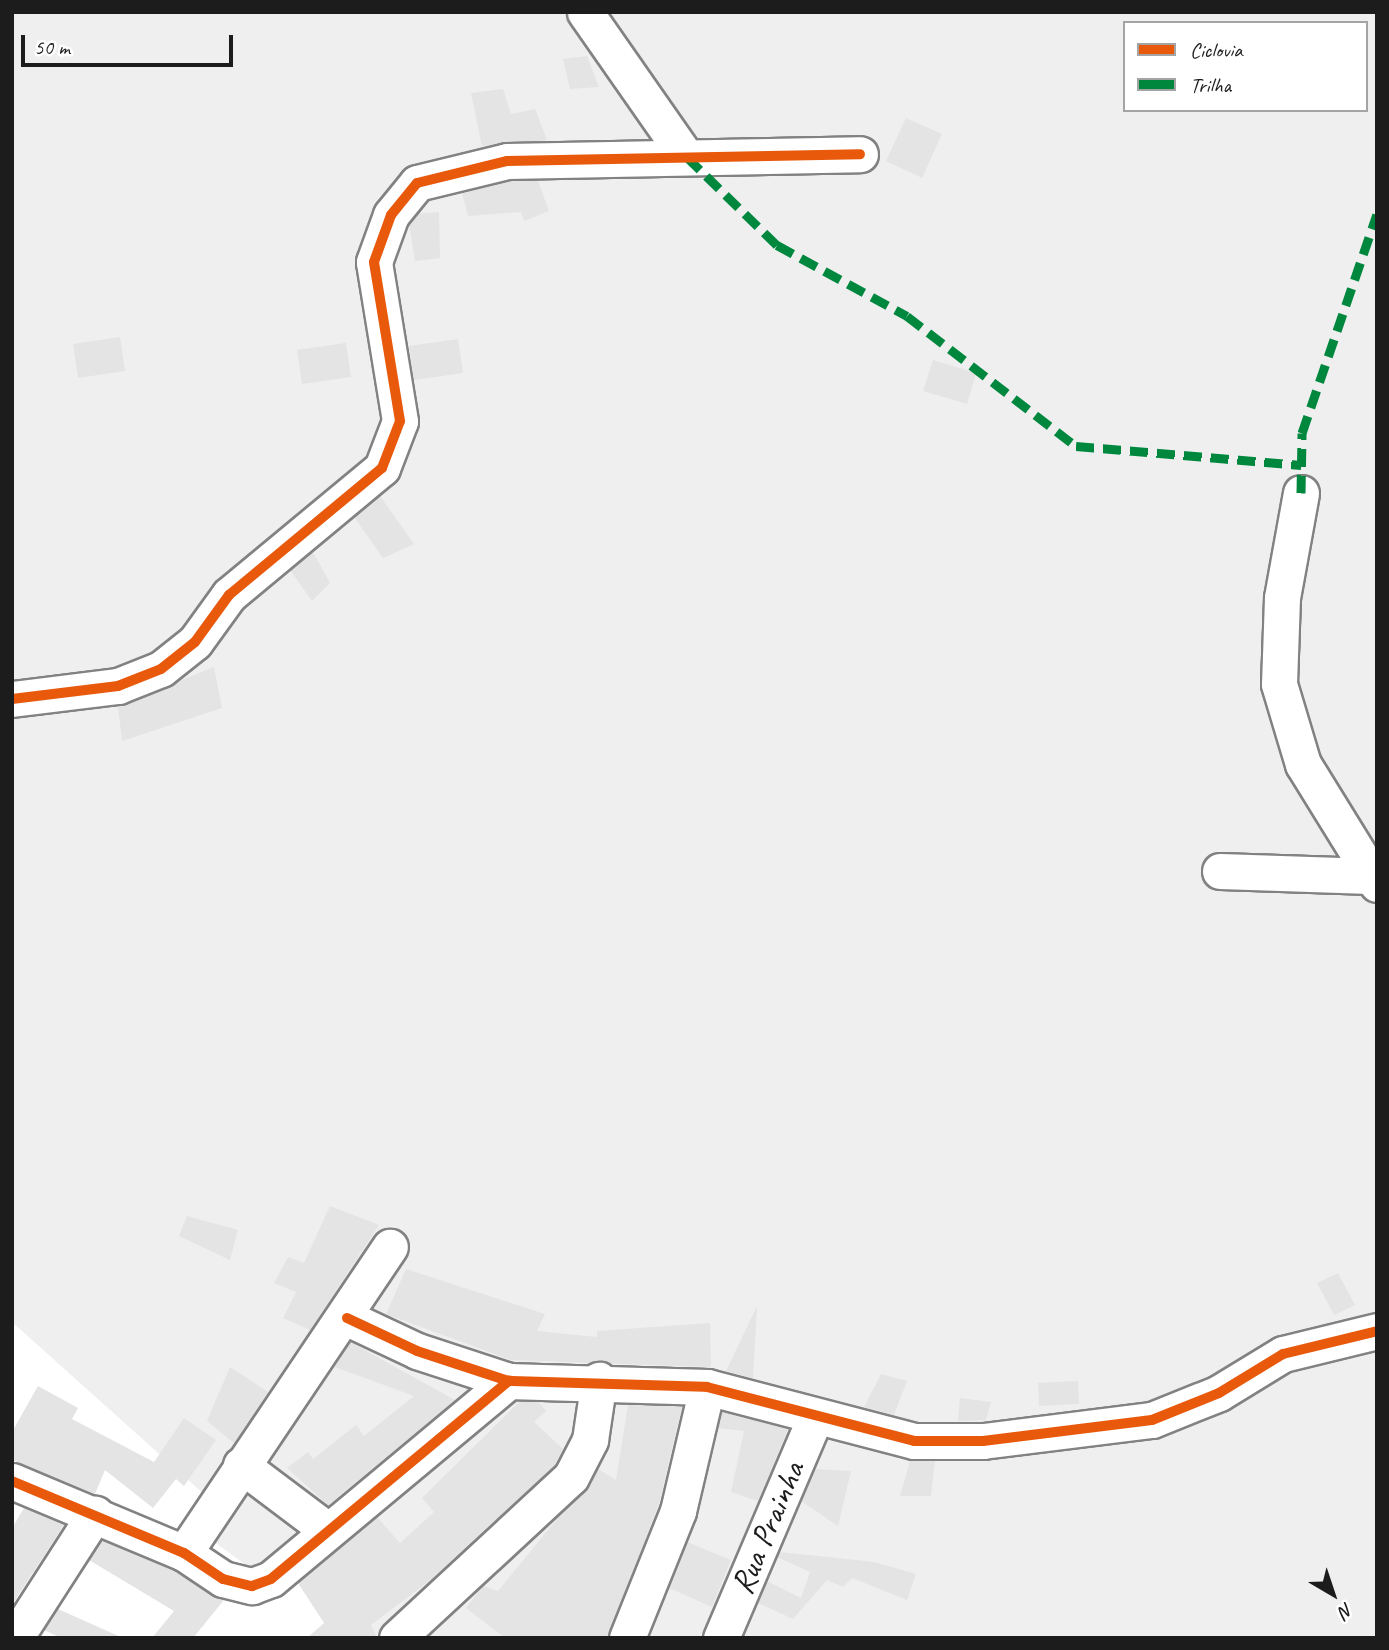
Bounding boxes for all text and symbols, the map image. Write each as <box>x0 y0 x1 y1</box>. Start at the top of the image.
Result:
scale bar <box>24 21 236 65</box>
legend <box>1123 21 1368 112</box>
text: 50 m <box>34 34 70 60</box>
text: Ciclovia <box>1190 37 1242 63</box>
text: Trilha <box>1190 72 1231 98</box>
street label: Rua Prainha <box>722 1455 814 1601</box>
north arrow <box>1298 1559 1368 1629</box>
text: N <box>1334 1597 1358 1623</box>

